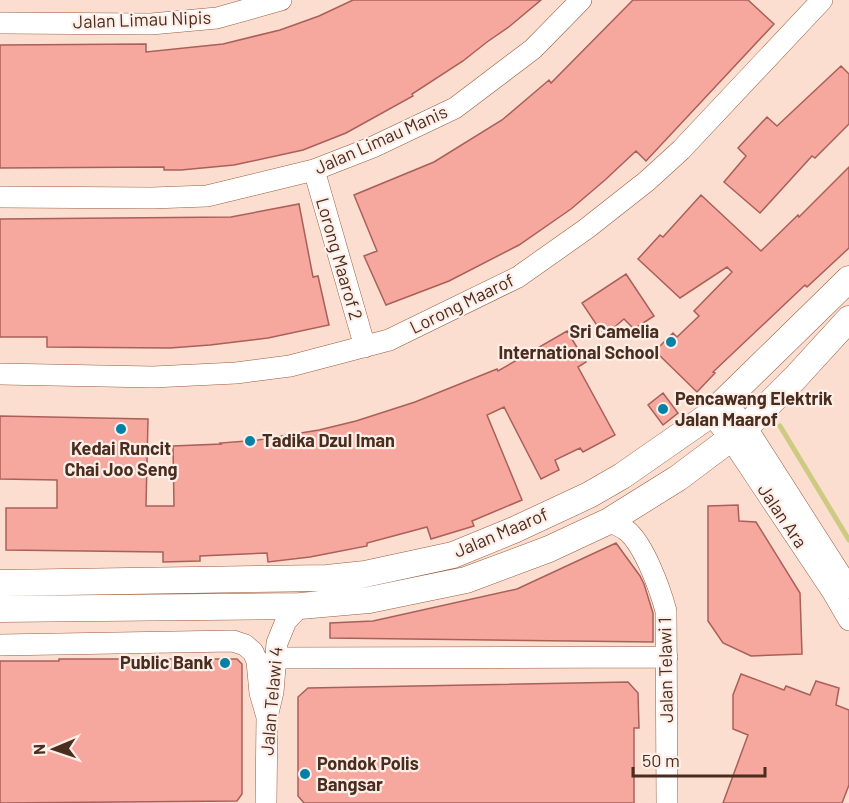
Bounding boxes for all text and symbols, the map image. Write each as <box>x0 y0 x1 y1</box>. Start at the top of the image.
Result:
street label: Jalan Limau Nipis <box>72 6 211 32</box>
street label: Jalan Limau Manis <box>311 100 451 178</box>
street label: Lorong Maarof 2 <box>312 195 368 322</box>
street label: Lorong Maarof <box>406 268 517 338</box>
place label: Sri Camelia International School <box>498 320 659 363</box>
marker: Sri Camelia International School <box>664 335 678 349</box>
place label: Pencawang Elektrik Jalan Maarof <box>675 387 833 430</box>
marker: Pencawang Elektrik Jalan Maarof <box>656 402 670 416</box>
marker: Kedai Runcit Chai Joo Seng <box>114 422 128 436</box>
place label: Tadika Dzul Iman <box>262 429 395 451</box>
marker: Tadika Dzul Iman <box>243 434 257 448</box>
place label: Kedai Runcit Chai Joo Seng <box>64 437 178 480</box>
street label: Jalan Ara <box>753 479 812 552</box>
street label: Jalan Maarof <box>450 502 551 562</box>
street label: Jalan Telawi 1 <box>653 617 677 723</box>
street label: Jalan Telawi 4 <box>255 646 287 756</box>
place label: Public Bank <box>120 651 213 673</box>
marker: Public Bank <box>218 656 232 670</box>
north arrow <box>24 719 84 779</box>
scale bar <box>633 740 765 778</box>
text: N <box>29 744 48 755</box>
text: 50 m <box>642 749 680 771</box>
place label: Pondok Polis Bangsar <box>317 752 419 795</box>
marker: Pondok Polis Bangsar <box>298 767 312 781</box>

